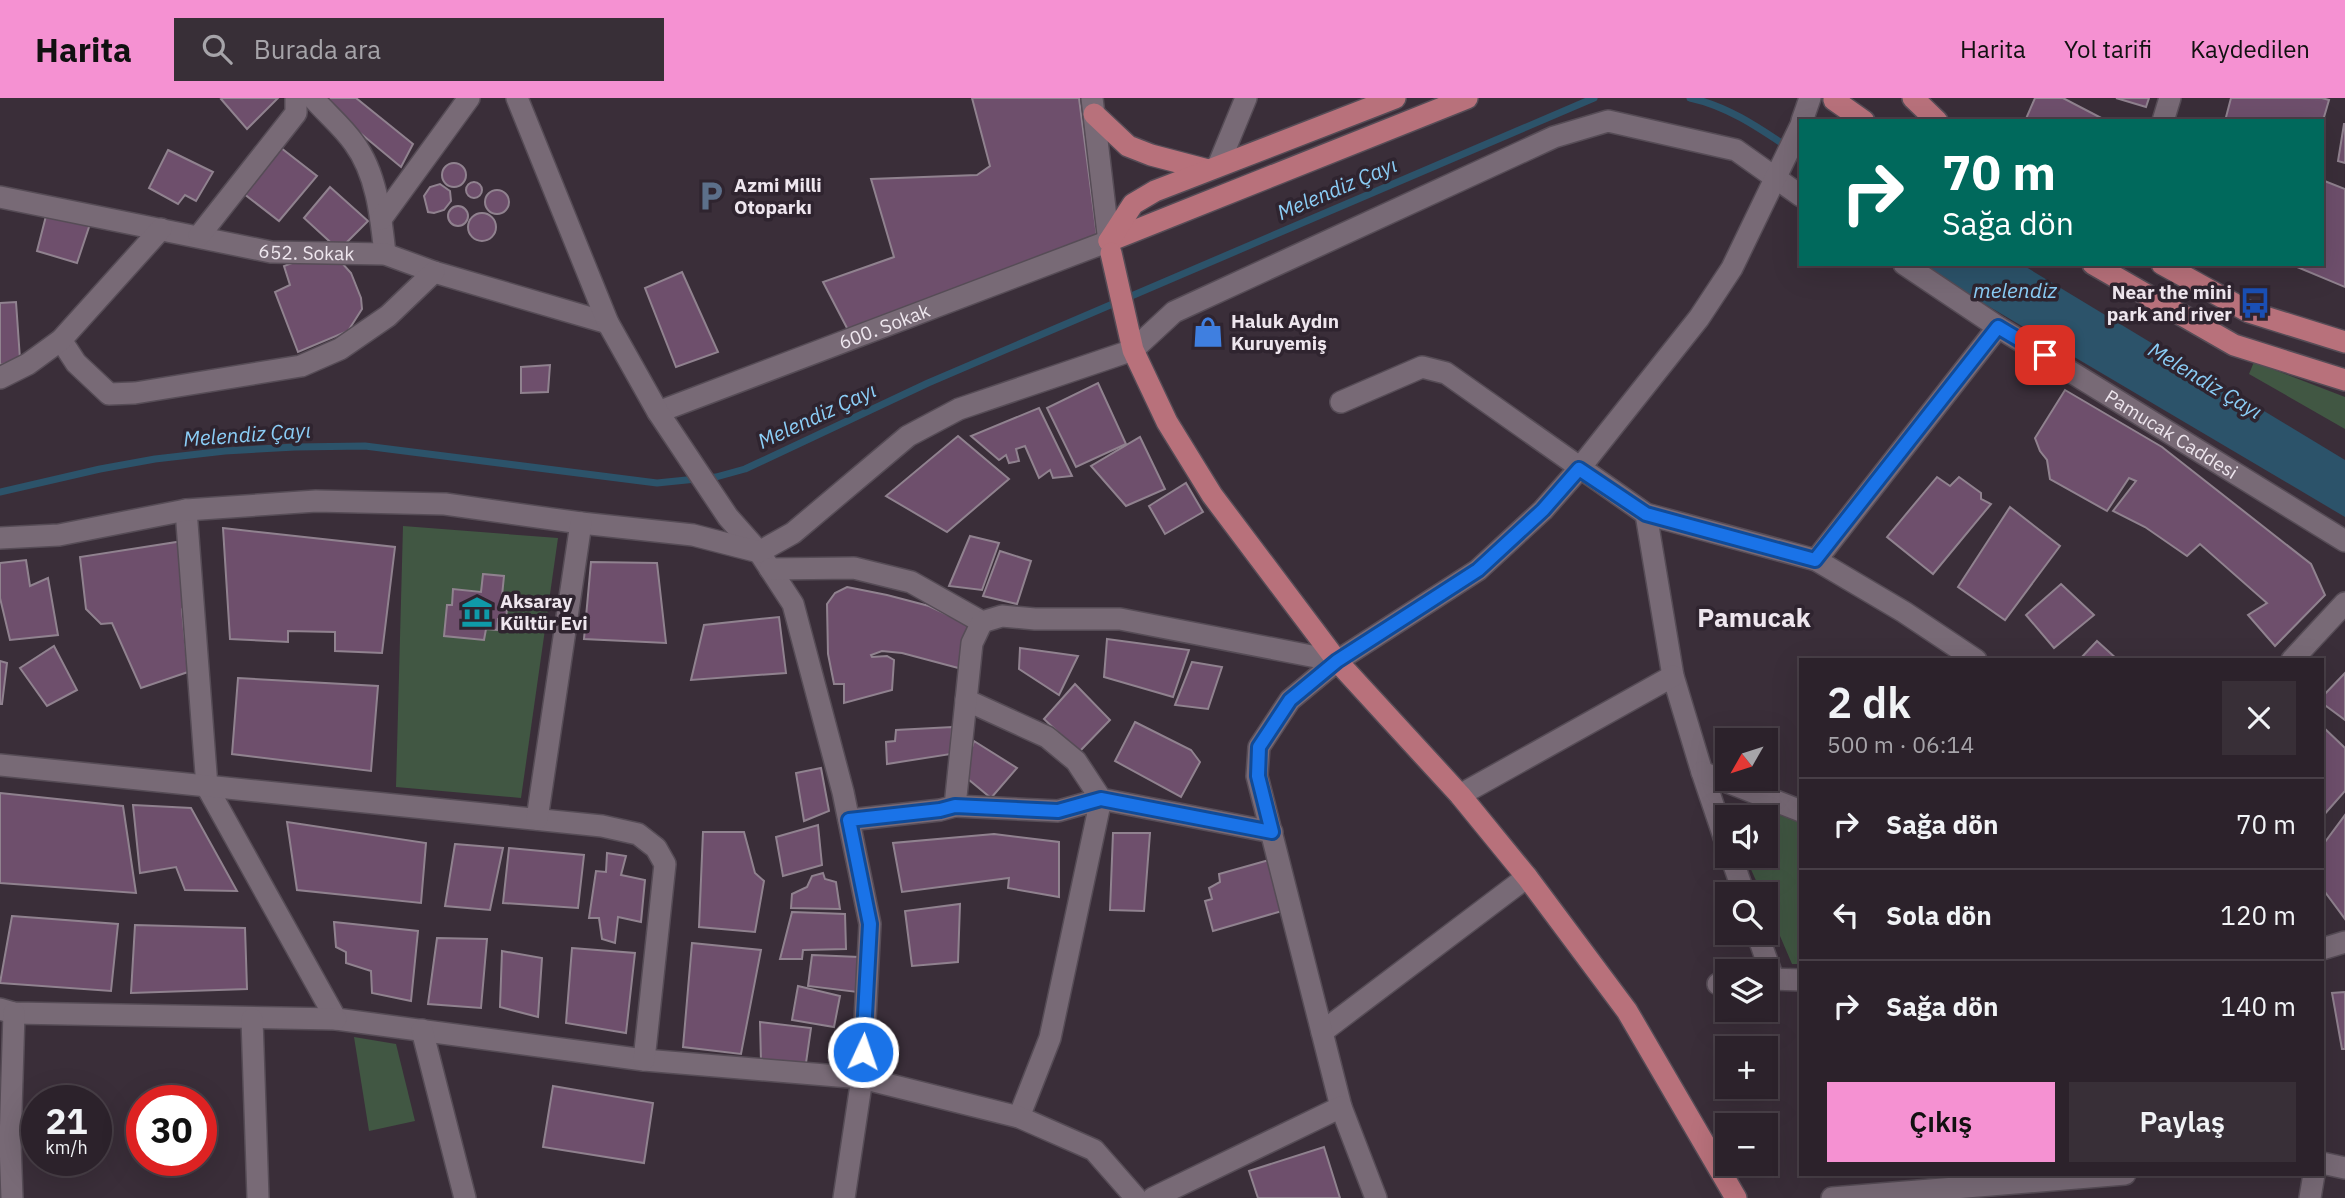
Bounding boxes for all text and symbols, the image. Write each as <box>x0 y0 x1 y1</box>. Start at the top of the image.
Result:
search box <box>174 18 664 81</box>
text: Harita <box>35 28 132 71</box>
icon: search <box>198 30 236 68</box>
text: Burada ara <box>254 32 381 66</box>
text: Harita <box>1960 33 2026 65</box>
text: Yol tarifi <box>2064 33 2152 65</box>
text: Kaydedilen <box>2190 33 2310 65</box>
text: 70 m <box>1942 140 2056 203</box>
icon: right <box>1827 147 1918 238</box>
water label: Melendiz Çayı <box>1272 150 1401 226</box>
place label: Azmi Milli Otoparkı <box>734 173 822 219</box>
parking icon: Azmi Milli Otoparkı <box>694 179 728 213</box>
text: Sağa dön <box>1942 202 2074 244</box>
street label: 652. Sokak <box>257 238 355 265</box>
water label: melendiz <box>1973 276 2058 304</box>
place label: Near the mini park and river <box>2107 280 2232 326</box>
bus stop icon: Near the mini park and river <box>2238 286 2272 320</box>
street label: 600. Sokak <box>835 298 933 354</box>
place label: Haluk Aydın Kuruyemiş <box>1231 309 1339 355</box>
shop icon: Haluk Aydın Kuruyemiş <box>1191 315 1225 349</box>
pin <box>2015 325 2075 385</box>
water label: Melendiz Çayı <box>2144 335 2268 425</box>
icon: arrive <box>2026 336 2064 374</box>
water label: Melendiz Çayı <box>753 375 880 455</box>
street label: Pamucak Caddesi <box>2101 384 2242 484</box>
water label: Melendiz Çayı <box>182 416 312 452</box>
place label: Aksaray Kültür Evi <box>500 589 588 635</box>
museum icon: Aksaray Kültür Evi <box>460 595 494 629</box>
district label: Pamucak <box>1697 600 1811 634</box>
text: 2 dk <box>1827 675 1911 730</box>
button: close <box>2222 681 2296 755</box>
north arrow <box>1715 728 1778 791</box>
map controls <box>1715 728 1778 1176</box>
text: 500 m · 06:14 <box>1827 729 1974 759</box>
button: sound <box>1715 805 1778 868</box>
icon: right <box>1827 805 1865 843</box>
text: Sağa dön <box>1886 807 1998 841</box>
text: 70 m <box>2236 807 2296 841</box>
button: search <box>1715 882 1778 945</box>
icon: left <box>1827 896 1865 934</box>
text: Sola dön <box>1886 898 1992 932</box>
text: 120 m <box>2220 898 2296 932</box>
button: layers <box>1715 959 1778 1022</box>
icon: right <box>1827 987 1865 1025</box>
text: Sağa dön <box>1886 989 1998 1023</box>
text: 140 m <box>2220 989 2296 1023</box>
position arrow <box>826 1015 900 1089</box>
button: + <box>1715 1036 1778 1099</box>
button: Çıkış <box>1827 1082 2055 1162</box>
button: Paylaş <box>2069 1082 2296 1162</box>
speed limit sign: 30 <box>126 1085 217 1176</box>
text: 21 <box>45 1098 88 1144</box>
button: − <box>1715 1113 1778 1176</box>
text: km/h <box>45 1136 88 1159</box>

